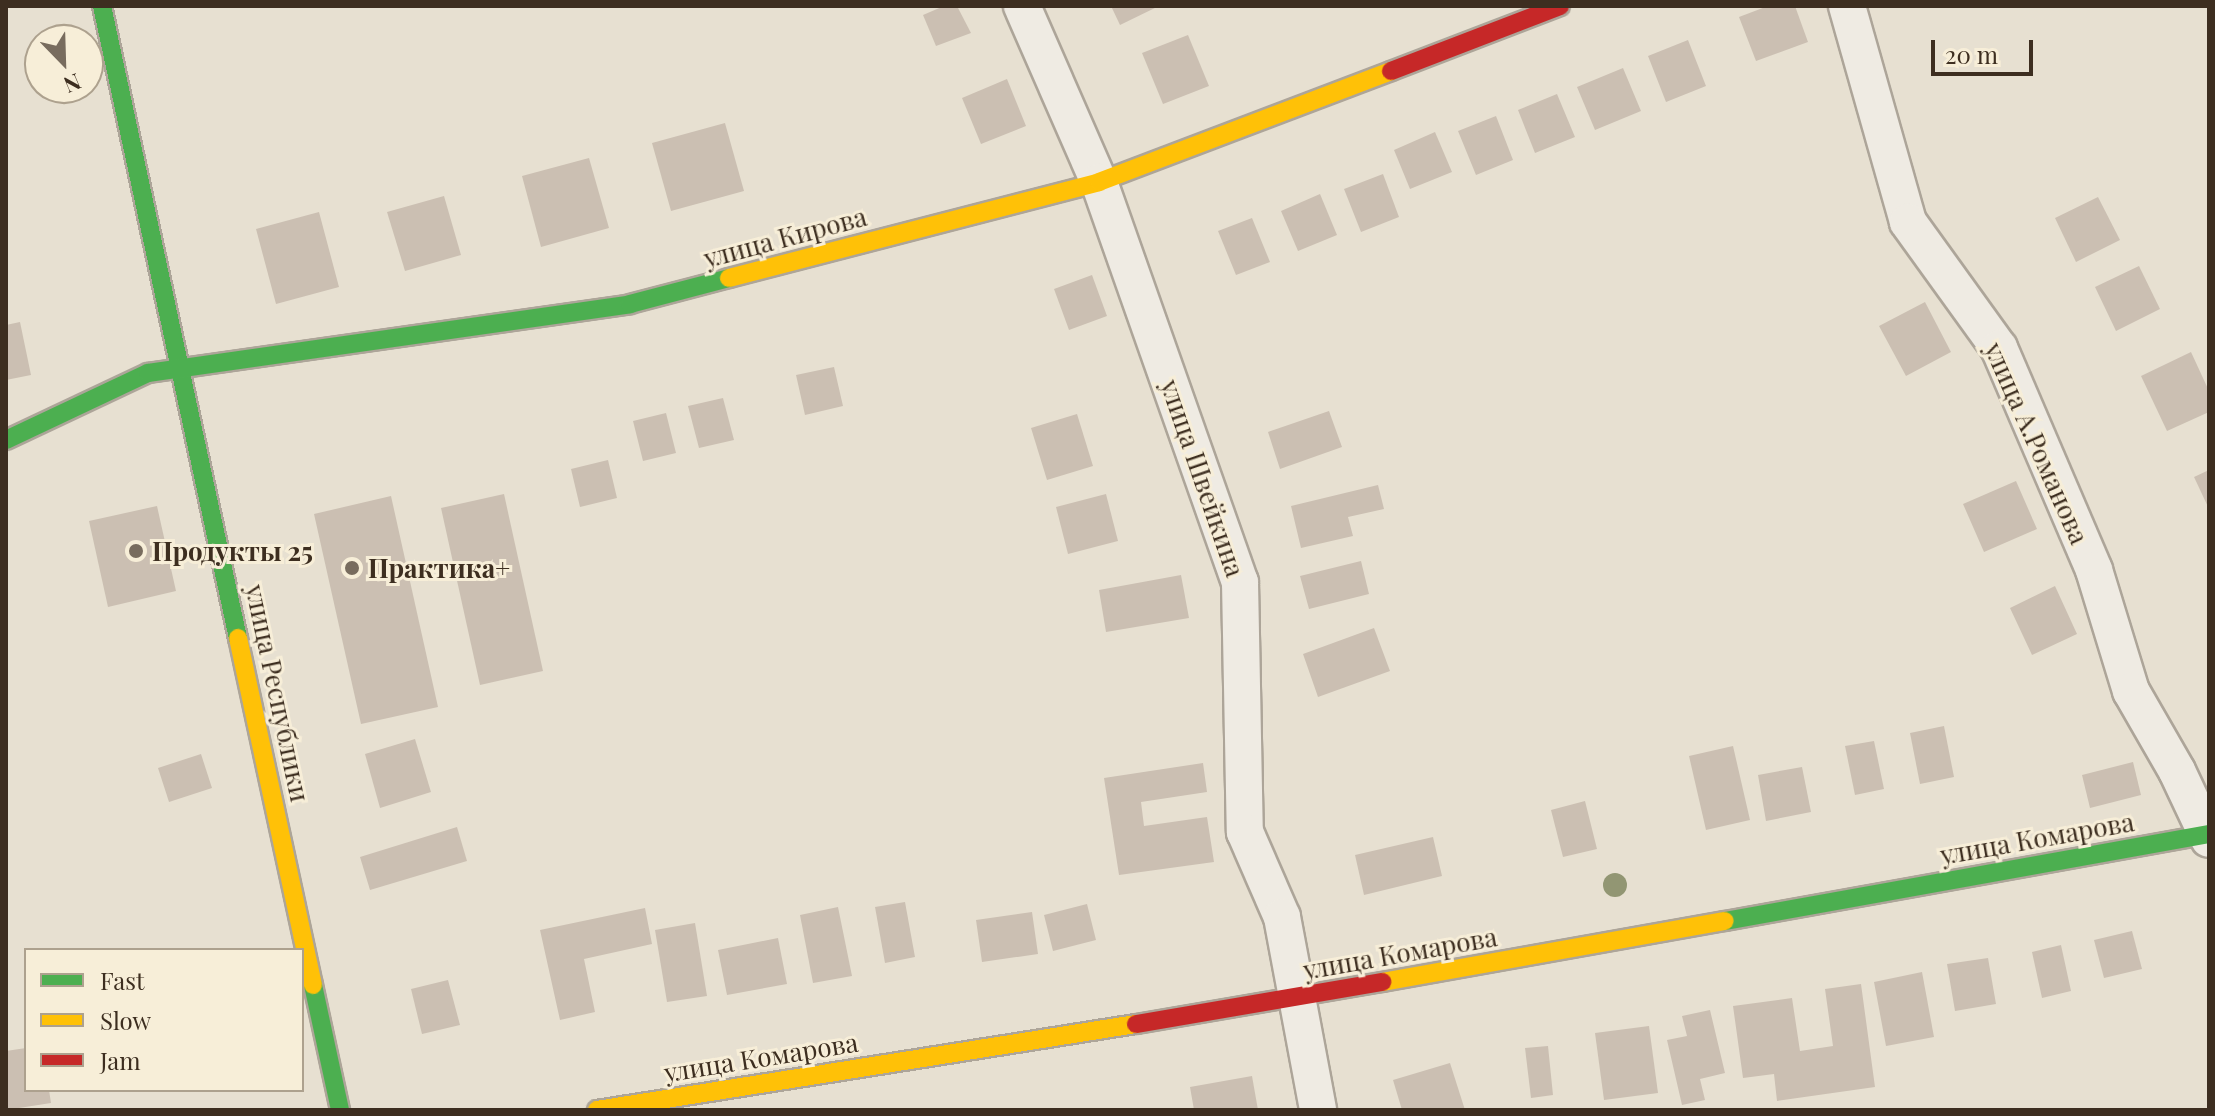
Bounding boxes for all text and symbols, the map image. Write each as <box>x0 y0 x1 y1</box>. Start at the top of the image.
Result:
north arrow <box>24 24 104 104</box>
scale bar <box>1935 24 2037 74</box>
text: 20 m <box>1945 38 1998 70</box>
text: N <box>59 67 86 101</box>
street label: улица Кирова <box>700 200 870 274</box>
street label: улица А.Романова <box>1979 337 2095 549</box>
street label: улица Швейкина <box>1155 375 1251 581</box>
place label: Продукты 25 <box>152 535 313 567</box>
marker: Продукты 25 <box>127 542 145 560</box>
place label: Практика+ <box>368 552 510 584</box>
marker: Практика+ <box>343 559 361 577</box>
street label: улица Республики <box>240 582 316 804</box>
street label: улица Комарова <box>1938 806 2136 870</box>
street label: улица Комарова <box>1301 921 1499 985</box>
legend <box>24 948 304 1092</box>
text: Fast <box>100 964 145 996</box>
text: Slow <box>100 1004 151 1036</box>
street label: улица Комарова <box>662 1026 860 1088</box>
text: Jam <box>100 1044 141 1076</box>

